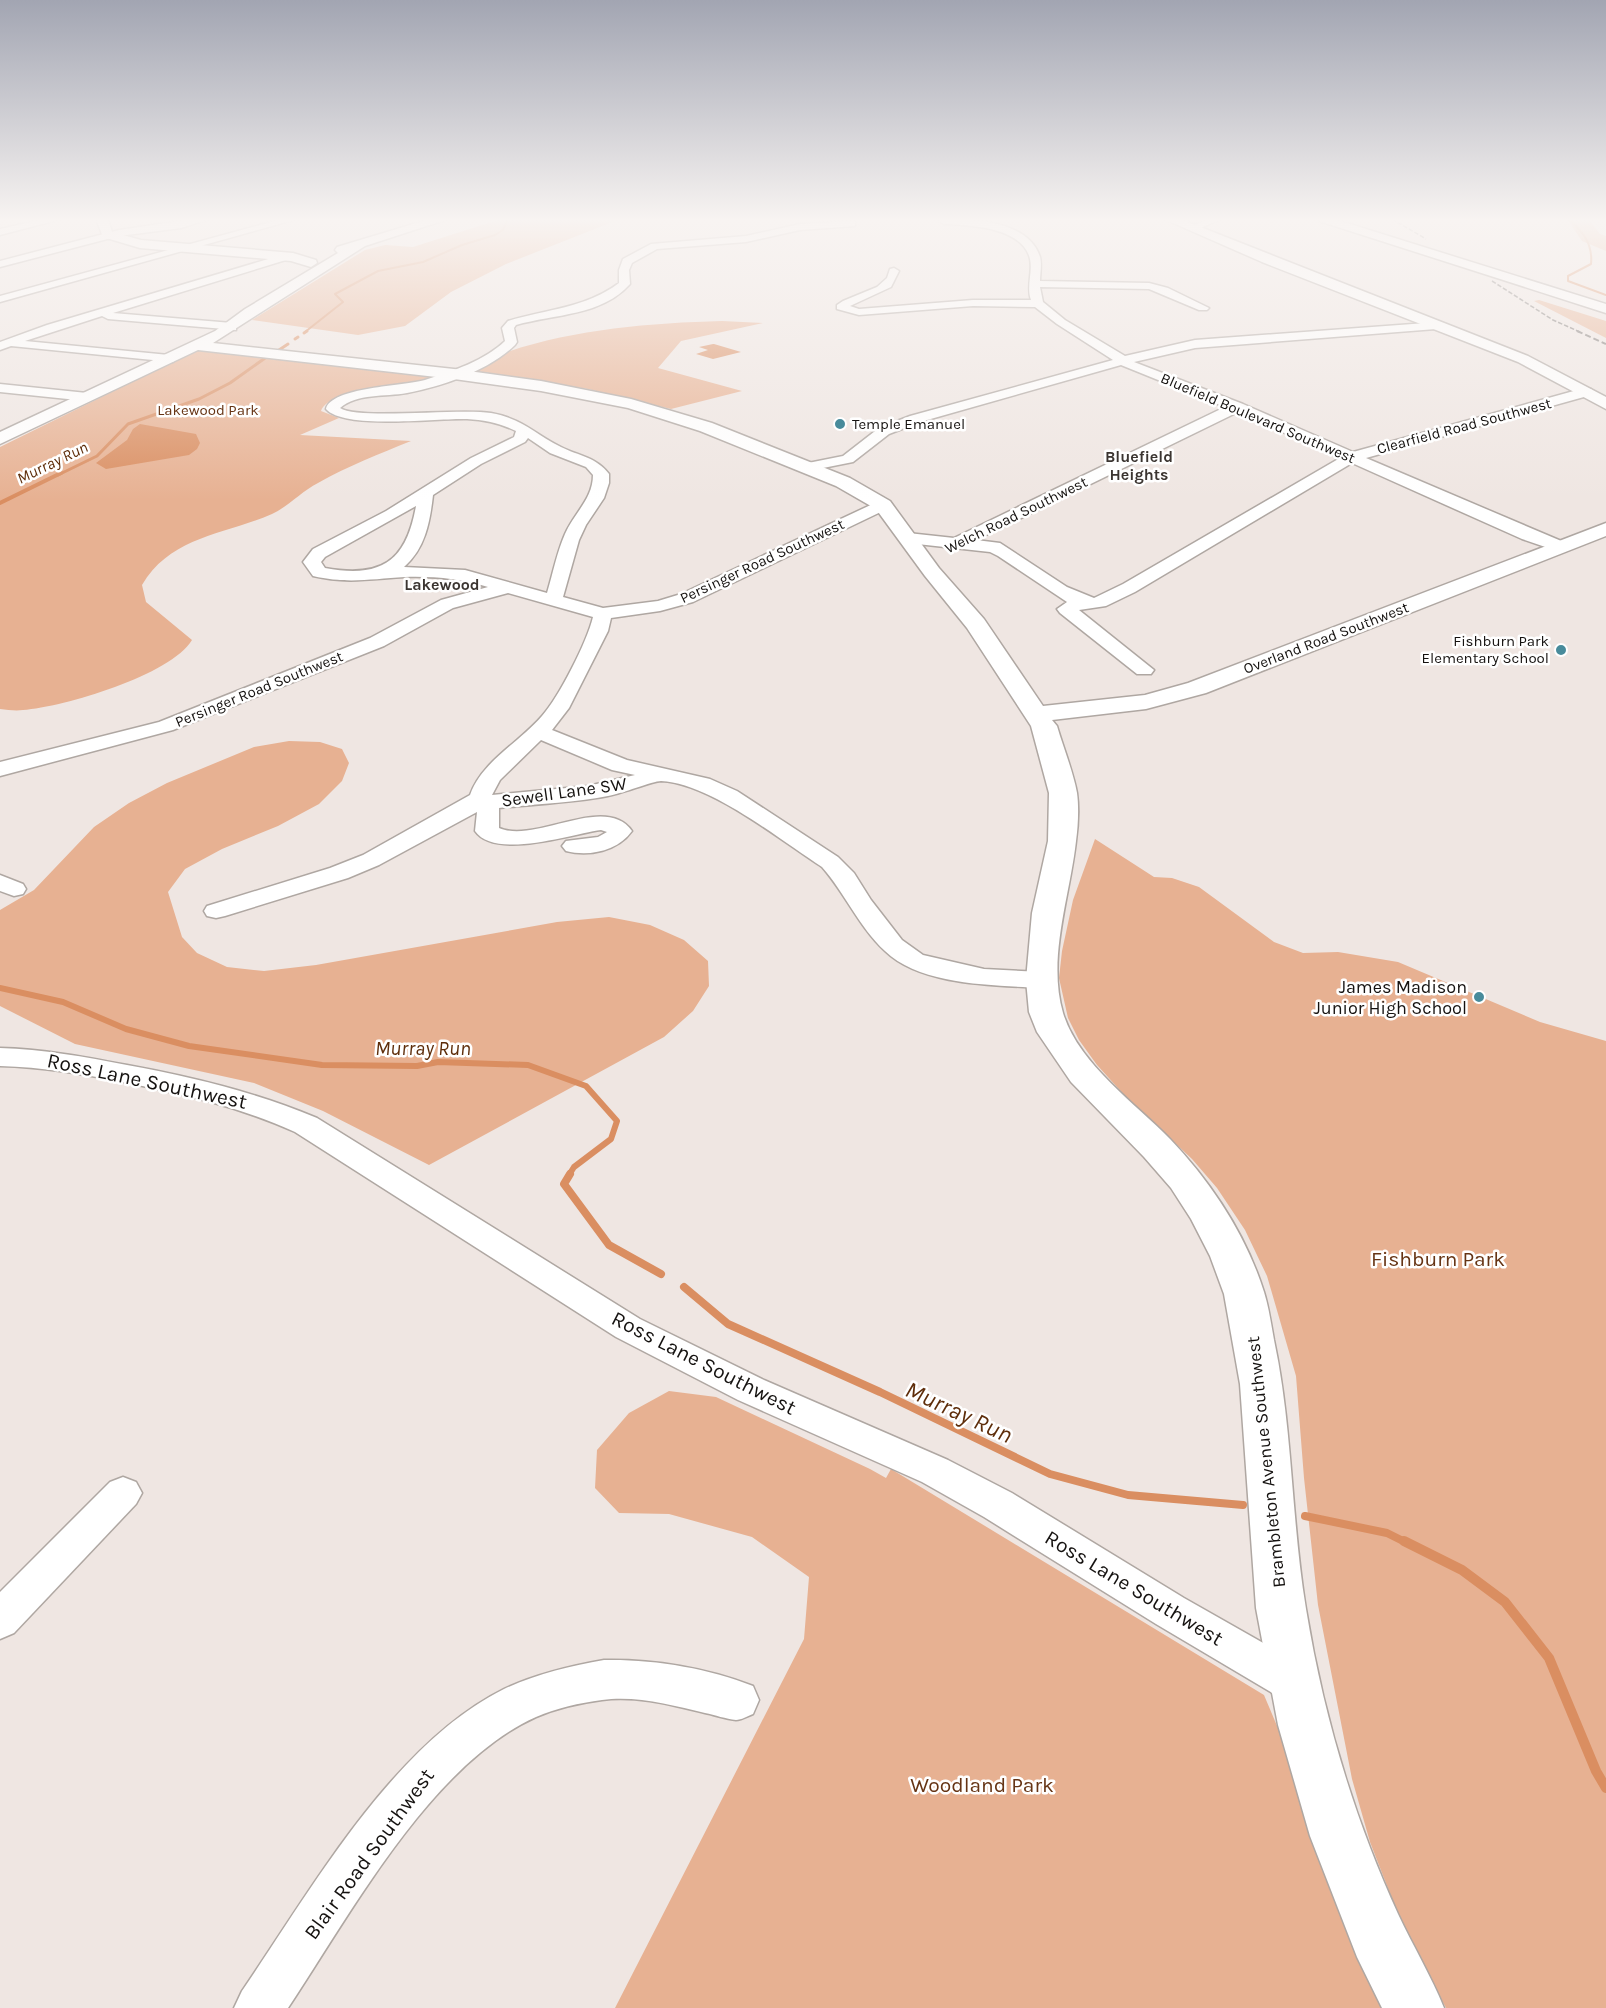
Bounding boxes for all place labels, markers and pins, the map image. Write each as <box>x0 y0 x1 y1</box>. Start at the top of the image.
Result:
place label: Temple Emanuel <box>852 415 965 433</box>
marker: Temple Emanuel <box>833 417 847 431</box>
place label: Fishburn Park Elementary School <box>1422 632 1549 667</box>
marker: Fishburn Park Elementary School <box>1554 643 1568 657</box>
place label: James Madison Junior High School <box>1314 976 1467 1019</box>
marker: James Madison Junior High School <box>1472 990 1486 1004</box>

